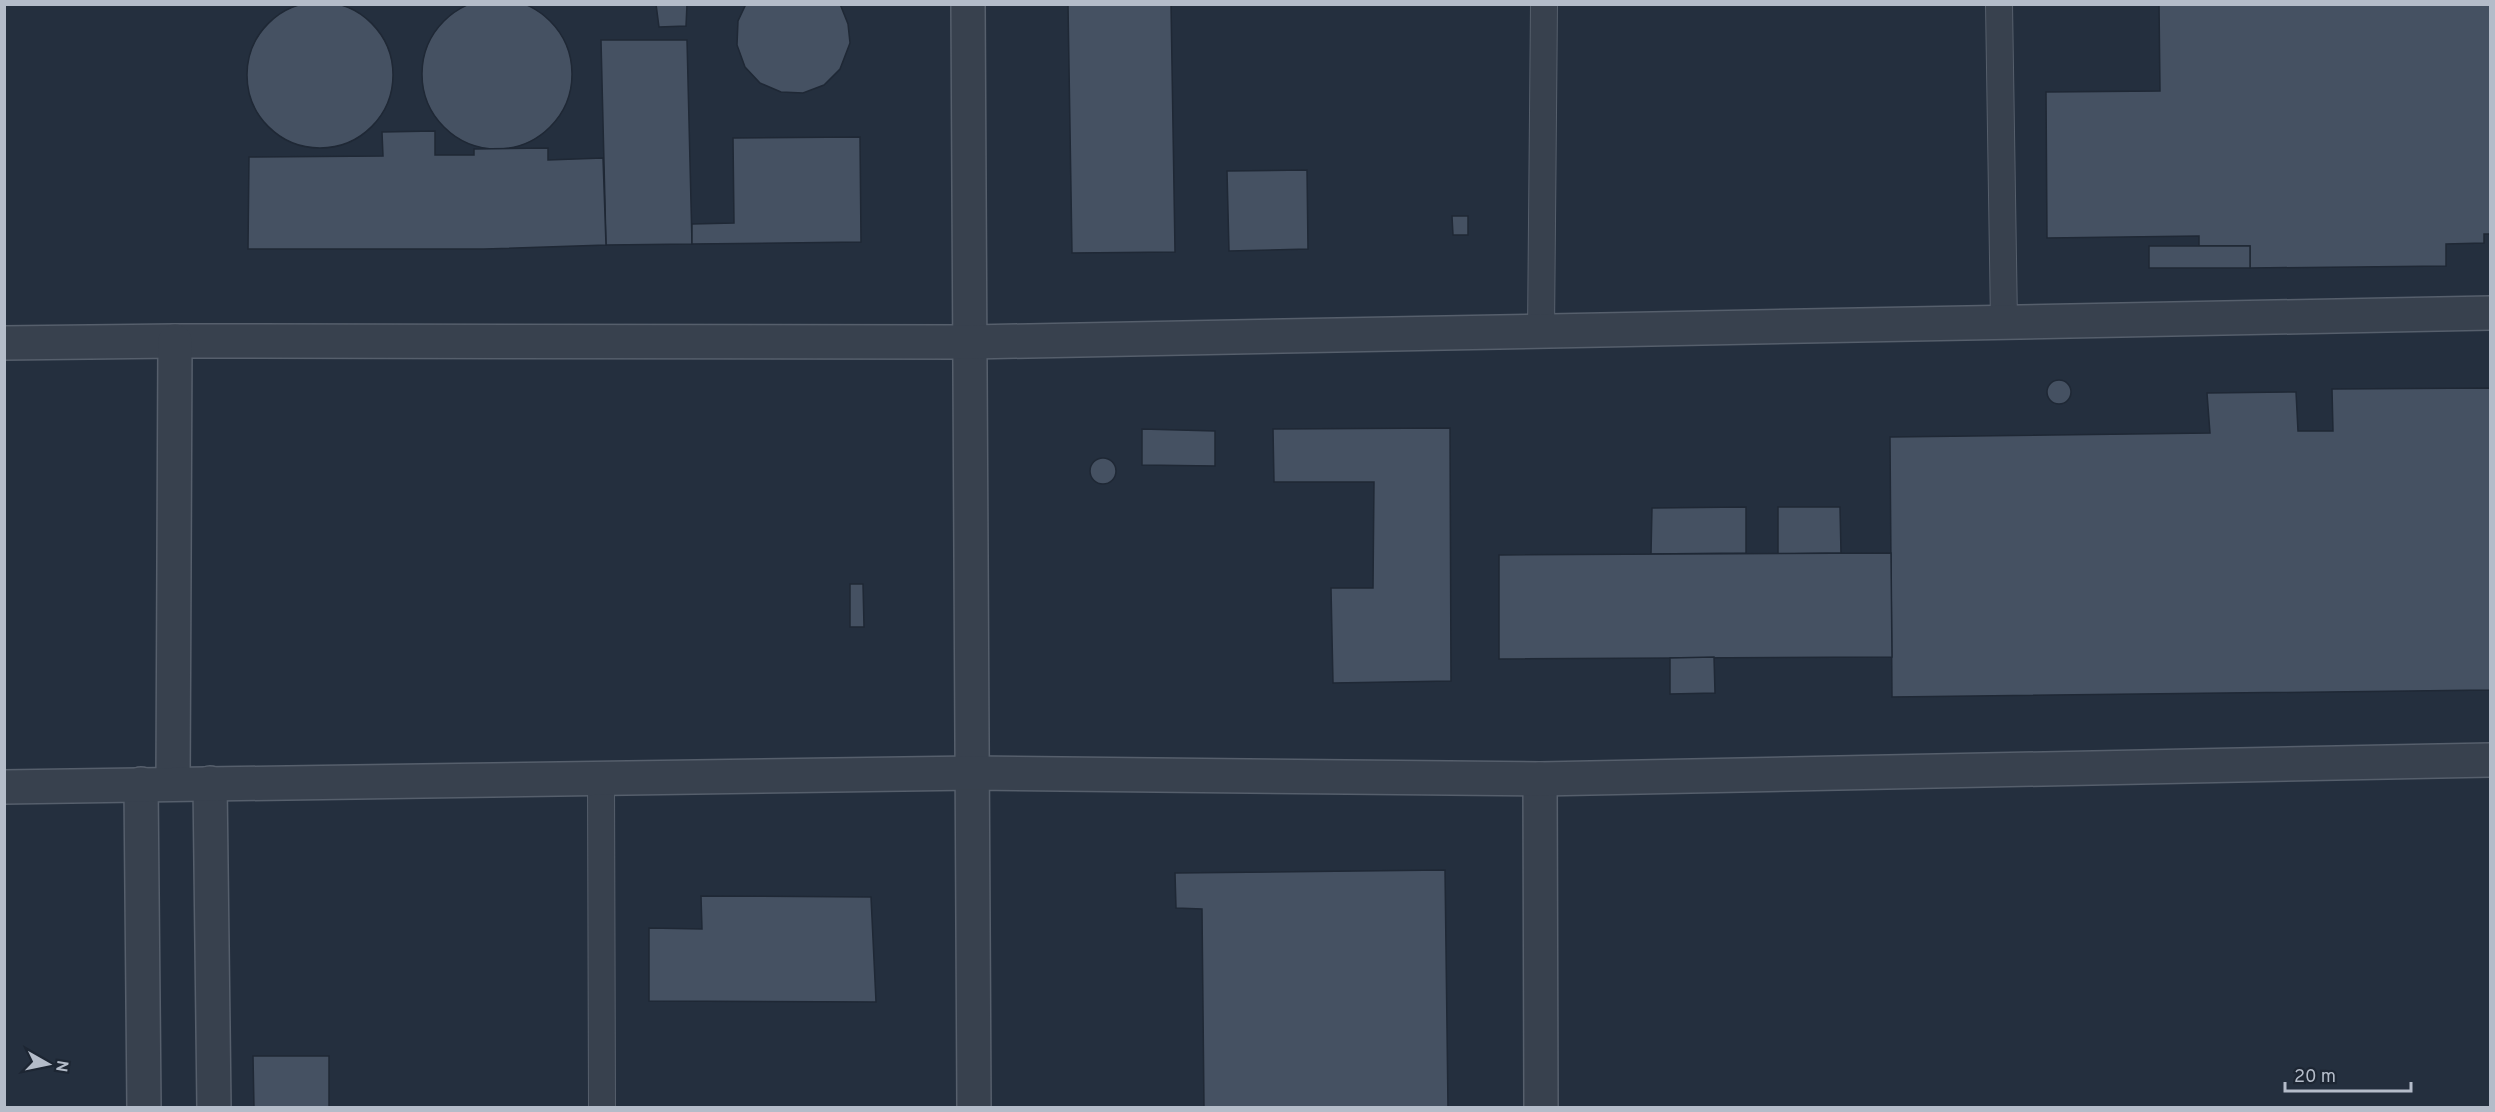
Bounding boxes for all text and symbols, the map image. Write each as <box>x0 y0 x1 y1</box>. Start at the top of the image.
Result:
north arrow <box>18 1034 78 1094</box>
scale bar <box>2285 1055 2411 1093</box>
text: N <box>50 1059 72 1073</box>
text: 20 m <box>2294 1066 2336 1089</box>

